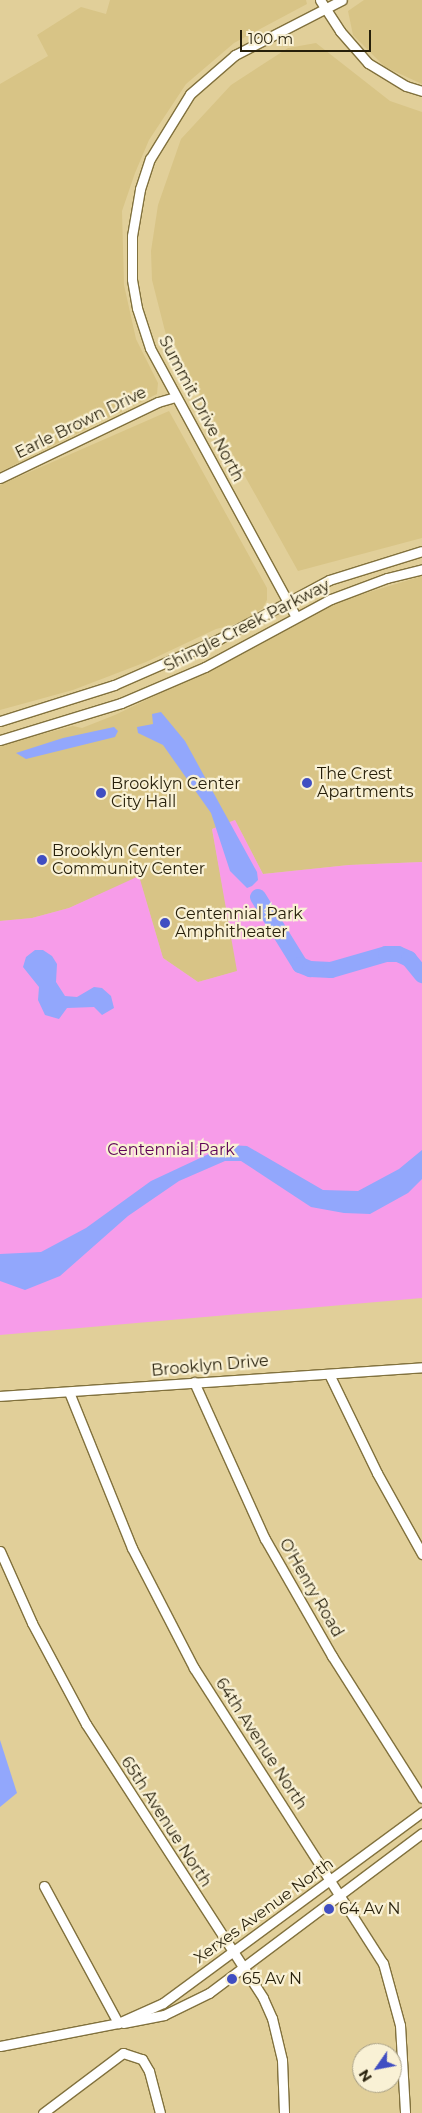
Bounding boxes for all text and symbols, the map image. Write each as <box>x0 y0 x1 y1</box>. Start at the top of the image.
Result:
scale bar <box>242 20 373 52</box>
text: 100 m <box>248 29 293 48</box>
street label: Summit Drive North <box>154 333 248 485</box>
street label: Earle Brown Drive <box>12 383 150 463</box>
street label: Shingle Creek Parkway <box>161 576 333 676</box>
place label: The Crest Apartments <box>317 764 414 802</box>
place label: Brooklyn Center City Hall <box>111 774 241 812</box>
marker: The Crest Apartments <box>301 777 313 789</box>
marker: Brooklyn Center City Hall <box>95 787 107 799</box>
place label: Brooklyn Center Community Center <box>52 841 205 879</box>
marker: Brooklyn Center Community Center <box>36 854 48 866</box>
place label: Centennial Park Amphitheater <box>175 904 303 942</box>
marker: Centennial Park Amphitheater <box>159 917 171 929</box>
park label: Centennial Park <box>107 1140 235 1160</box>
street label: Brooklyn Drive <box>151 1351 269 1381</box>
street label: O'Henry Road <box>275 1535 347 1641</box>
street label: 64th Avenue North <box>211 1674 311 1814</box>
street label: 65th Avenue North <box>117 1753 215 1891</box>
street label: Xerxes Avenue North <box>191 1854 337 1968</box>
place label: 64 Av N <box>339 1899 400 1919</box>
marker: 64 Av N <box>323 1903 335 1915</box>
place label: 65 Av N <box>242 1969 302 1989</box>
marker: 65 Av N <box>226 1973 238 1985</box>
north arrow <box>352 2043 402 2093</box>
text: N <box>355 2066 376 2085</box>

